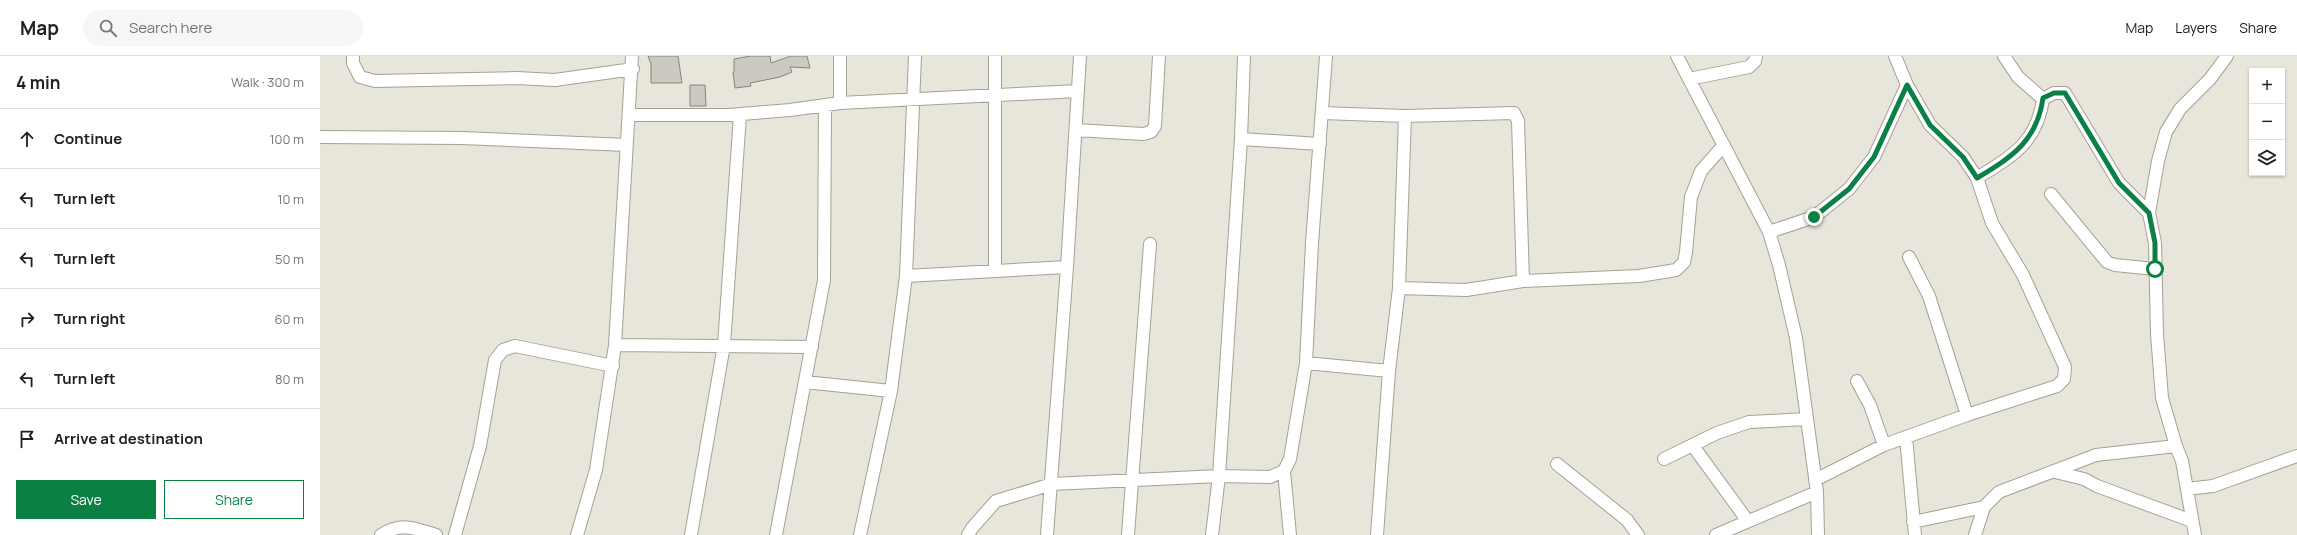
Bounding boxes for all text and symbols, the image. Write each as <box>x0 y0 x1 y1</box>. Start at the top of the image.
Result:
search box <box>83 10 363 46</box>
text: Map <box>20 15 59 41</box>
icon: search <box>97 17 119 39</box>
text: Search here <box>129 17 212 38</box>
text: Map <box>2125 18 2153 37</box>
text: Layers <box>2175 18 2217 37</box>
text: Share <box>2239 18 2277 37</box>
map controls <box>2249 68 2285 176</box>
button: + <box>2249 68 2285 104</box>
text: 4 min <box>16 71 60 94</box>
text: Walk · 300 m <box>231 73 304 91</box>
button: − <box>2249 104 2285 140</box>
icon: ahead <box>16 128 38 150</box>
text: Continue <box>54 128 122 149</box>
text: 100 m <box>269 130 304 148</box>
button: layers <box>2249 140 2285 176</box>
icon: left <box>16 188 38 210</box>
text: Turn left <box>54 188 116 209</box>
text: 10 m <box>277 190 304 208</box>
route end <box>1805 208 1823 226</box>
icon: left <box>16 248 38 270</box>
text: Turn left <box>54 248 116 269</box>
text: 50 m <box>275 250 304 268</box>
route start <box>2146 260 2164 278</box>
icon: right <box>16 308 38 330</box>
text: Turn right <box>54 308 125 329</box>
text: 60 m <box>274 310 304 328</box>
icon: left <box>16 368 38 390</box>
text: Turn left <box>54 368 116 389</box>
text: 80 m <box>275 370 304 388</box>
icon: arrive <box>16 428 38 450</box>
text: Arrive at destination <box>54 428 203 449</box>
button: Save <box>16 480 156 519</box>
button: Share <box>164 480 304 519</box>

